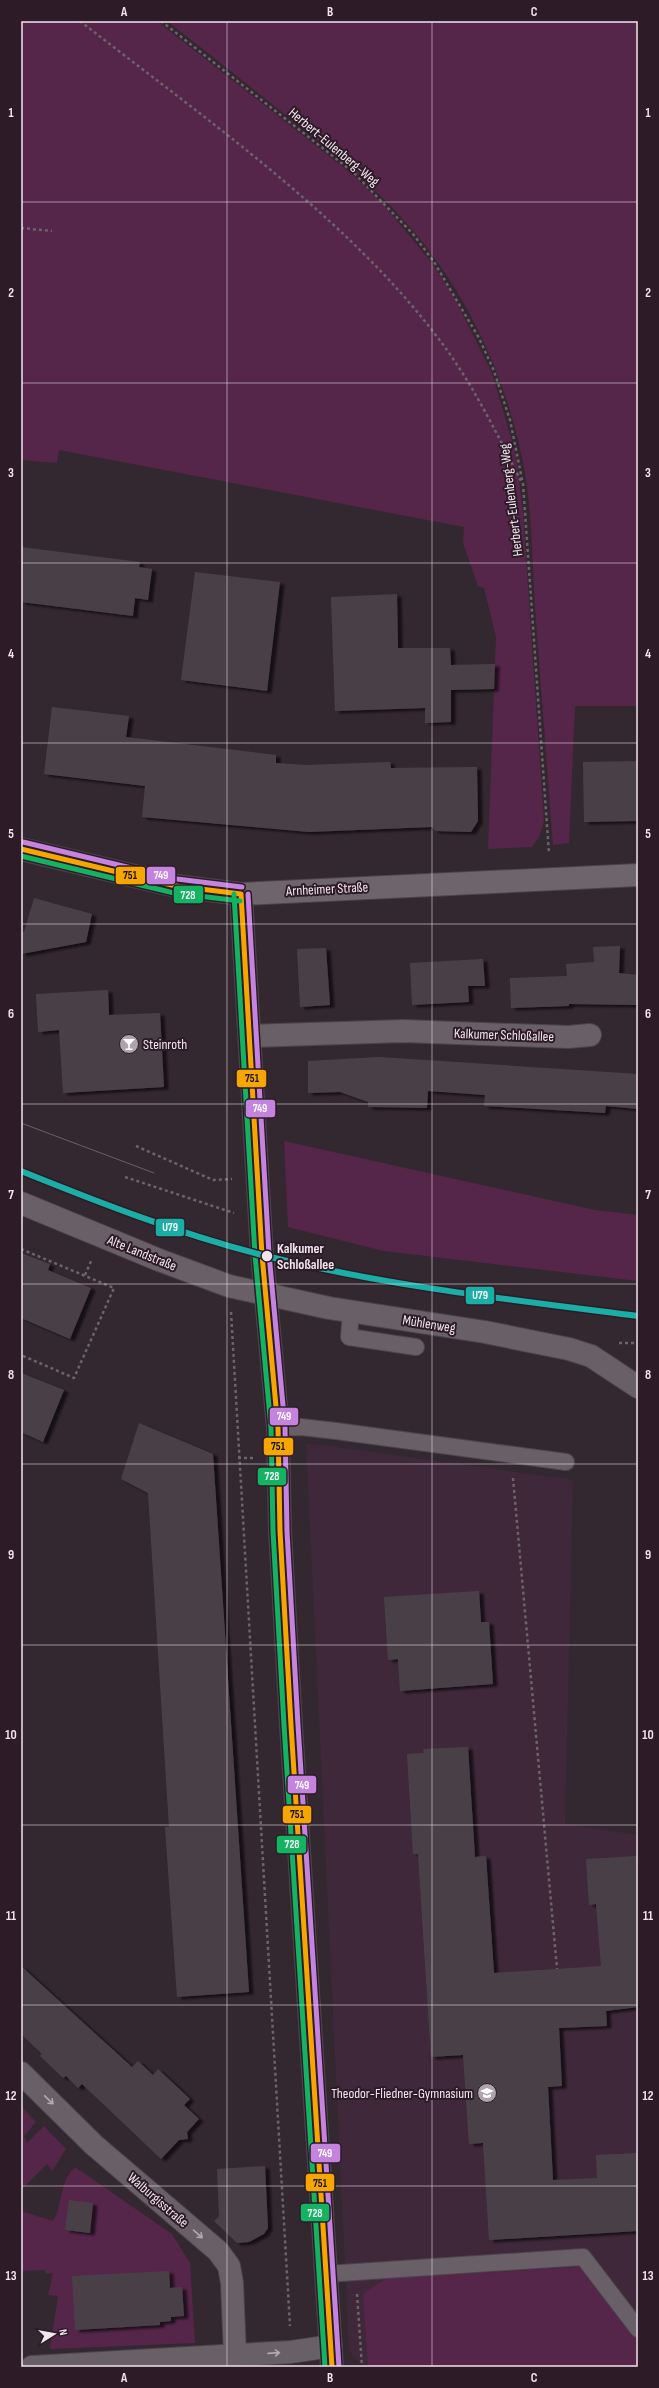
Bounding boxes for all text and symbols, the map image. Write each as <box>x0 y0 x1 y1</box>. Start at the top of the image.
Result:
text: A <box>120 4 128 20</box>
text: B <box>327 4 333 20</box>
text: C <box>531 4 538 20</box>
street label: Herbert-Eulenberg-Weg <box>285 104 383 190</box>
text: 1 <box>8 105 14 121</box>
text: 1 <box>645 105 651 121</box>
text: 2 <box>8 285 14 301</box>
text: 2 <box>645 285 651 301</box>
street label: Herbert-Eulenberg-Weg <box>496 442 526 557</box>
text: 3 <box>8 465 14 481</box>
text: 3 <box>645 465 651 481</box>
text: 4 <box>8 646 14 662</box>
text: 4 <box>645 646 651 662</box>
text: 5 <box>8 826 14 842</box>
text: 5 <box>645 826 651 842</box>
line badge: 751 <box>115 866 146 885</box>
line badge: 749 <box>146 866 176 885</box>
text: 751 <box>123 869 138 882</box>
text: 749 <box>154 869 168 882</box>
street label: Arnheimer Straße <box>284 878 369 900</box>
line badge: 728 <box>173 885 204 904</box>
text: 728 <box>181 889 195 902</box>
text: 6 <box>8 1006 14 1022</box>
text: 6 <box>645 1006 651 1022</box>
street label: Kalkumer Schloßallee <box>454 1025 554 1045</box>
bar icon: Steinroth <box>118 1033 140 1055</box>
place label: Steinroth <box>143 1036 187 1053</box>
line badge: 751 <box>236 1069 267 1088</box>
text: 751 <box>245 1072 260 1085</box>
line badge: 749 <box>245 1099 276 1118</box>
text: 749 <box>253 1102 267 1115</box>
text: 7 <box>8 1187 14 1203</box>
text: 7 <box>645 1187 651 1203</box>
line badge: U79 <box>155 1218 185 1237</box>
text: U79 <box>162 1221 178 1234</box>
street label: Alte Landstraße <box>104 1231 179 1275</box>
place label: Kalkumer Schloßallee <box>277 1240 334 1273</box>
marker: Kalkumer Schloßallee <box>260 1249 274 1263</box>
line badge: U79 <box>465 1286 495 1305</box>
text: U79 <box>472 1289 488 1302</box>
street label: Mühlenweg <box>401 1311 457 1337</box>
text: 8 <box>8 1367 14 1383</box>
text: 8 <box>645 1367 651 1383</box>
line badge: 749 <box>269 1407 299 1426</box>
text: 749 <box>277 1410 291 1423</box>
line badge: 751 <box>263 1437 294 1456</box>
text: 751 <box>271 1440 286 1453</box>
line badge: 728 <box>257 1467 287 1486</box>
text: 728 <box>265 1470 279 1483</box>
text: 9 <box>8 1547 14 1563</box>
text: 9 <box>645 1547 651 1563</box>
text: 10 <box>5 1727 17 1743</box>
text: 10 <box>642 1727 654 1743</box>
line badge: 749 <box>287 1775 317 1794</box>
text: 749 <box>295 1779 309 1792</box>
line badge: 751 <box>282 1805 312 1824</box>
text: 751 <box>290 1808 305 1821</box>
line badge: 728 <box>276 1835 307 1854</box>
text: 728 <box>285 1838 299 1851</box>
text: 11 <box>6 1908 16 1924</box>
text: 11 <box>643 1908 653 1924</box>
school or university icon: Theodor-Fliedner-Gymnasium <box>476 2082 498 2104</box>
place label: Theodor-Fliedner-Gymnasium <box>331 2085 473 2102</box>
text: 12 <box>6 2088 17 2104</box>
text: 12 <box>643 2088 654 2104</box>
one-way arrow <box>44 2095 54 2105</box>
line badge: 749 <box>310 2143 341 2163</box>
text: 749 <box>318 2147 332 2160</box>
street label: Walburgisstraße <box>124 2169 192 2231</box>
line badge: 751 <box>305 2173 335 2192</box>
text: 751 <box>313 2177 328 2190</box>
line badge: 728 <box>300 2203 330 2222</box>
text: 728 <box>308 2207 322 2220</box>
one-way arrow <box>192 2229 203 2238</box>
text: 13 <box>6 2268 17 2284</box>
text: 13 <box>643 2268 654 2284</box>
north arrow <box>34 2314 74 2354</box>
text: N <box>56 2328 70 2336</box>
one-way arrow <box>267 2349 280 2356</box>
text: A <box>120 2370 128 2386</box>
text: B <box>327 2370 333 2386</box>
text: C <box>531 2370 538 2386</box>

